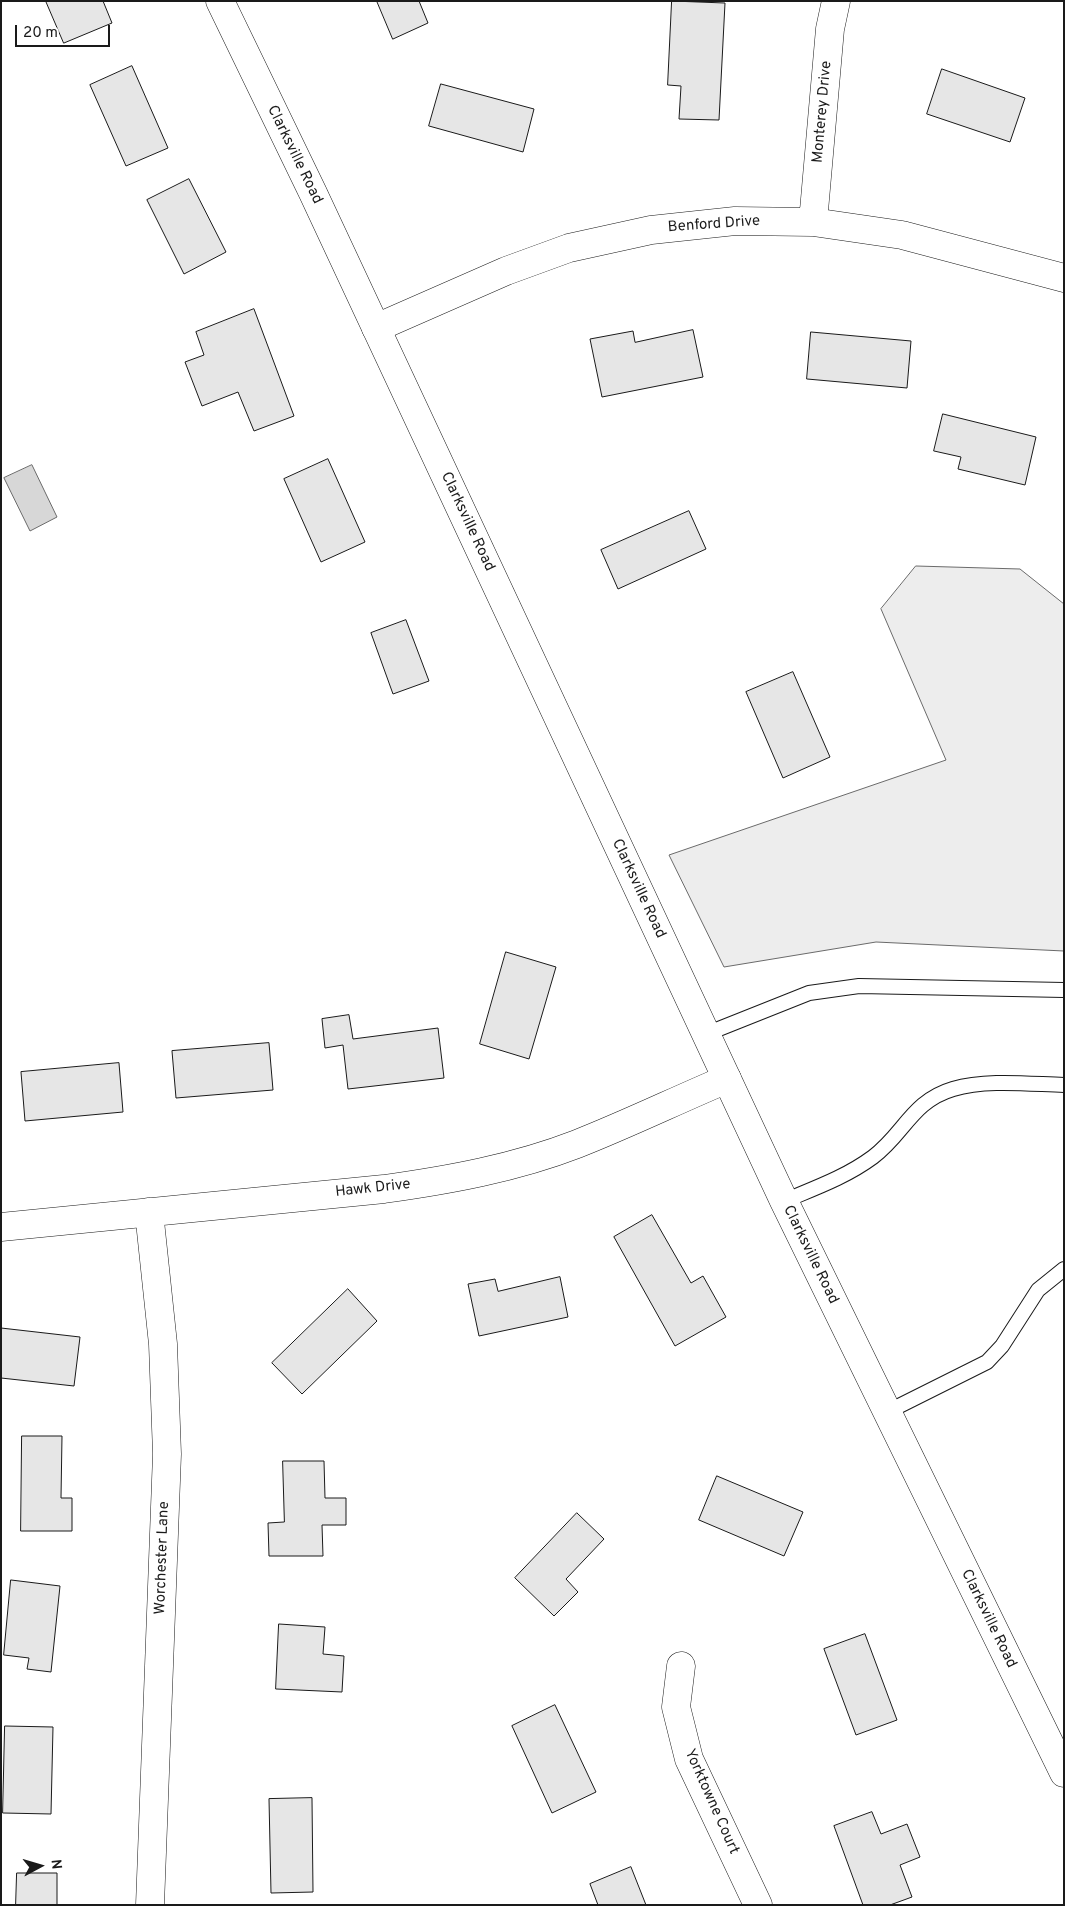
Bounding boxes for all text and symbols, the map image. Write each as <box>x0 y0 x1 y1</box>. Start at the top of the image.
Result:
scale bar <box>18 15 112 47</box>
text: 20 m <box>23 24 58 43</box>
street label: Monterey Drive <box>810 60 836 164</box>
street label: Clarksville Road <box>262 103 326 207</box>
street label: Benford Drive <box>667 213 761 237</box>
street label: Clarksville Road <box>436 469 498 575</box>
street label: Clarksville Road <box>607 836 669 942</box>
street label: Hawk Drive <box>334 1176 412 1202</box>
street label: Clarksville Road <box>778 1203 842 1307</box>
street label: Worchester Lane <box>152 1501 174 1615</box>
street label: Clarksville Road <box>956 1567 1020 1671</box>
street label: Yorktowne Court <box>680 1747 742 1857</box>
north arrow <box>15 1841 65 1891</box>
text: N <box>46 1858 64 1870</box>

